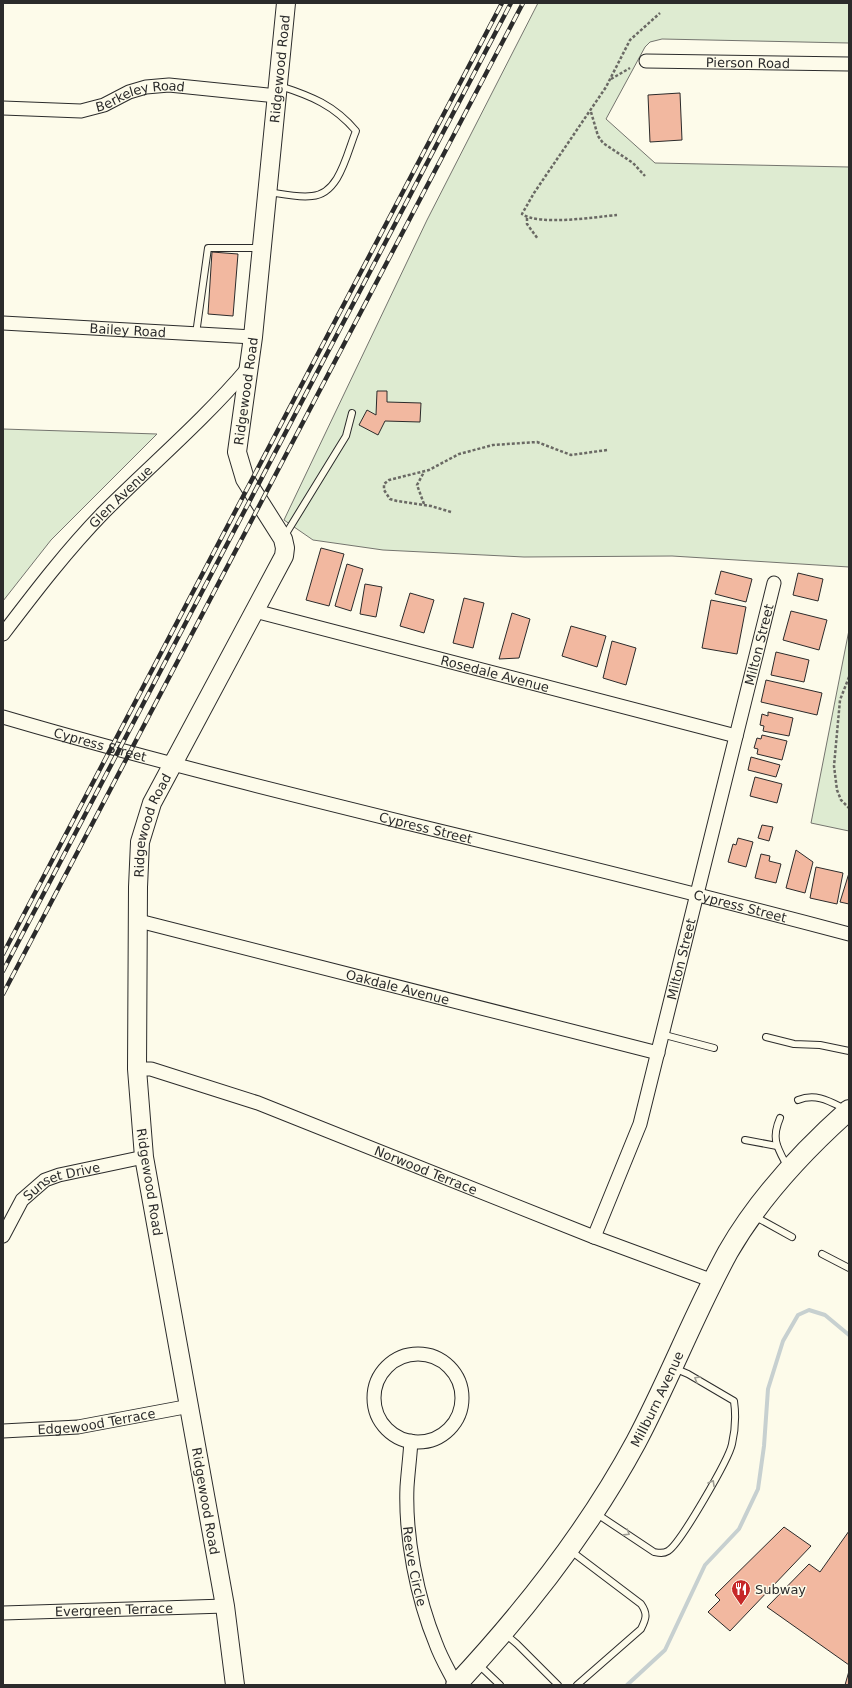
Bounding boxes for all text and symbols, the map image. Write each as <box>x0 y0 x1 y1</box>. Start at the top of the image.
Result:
street label: Ridgewood Road <box>267 14 293 124</box>
street label: Pierson Road <box>706 55 790 71</box>
street label: Berkeley Road <box>94 78 186 115</box>
street label: Bailey Road <box>89 321 166 340</box>
street label: Ridgewood Road <box>231 336 261 446</box>
street label: Glen Avenue <box>86 463 155 531</box>
street label: Milton Street <box>742 602 777 687</box>
street label: Rosedale Avenue <box>439 653 551 695</box>
street label: Cypress Street <box>52 725 148 765</box>
street label: Ridgewood Road <box>131 771 174 878</box>
street label: Cypress Street <box>378 809 474 847</box>
street label: Cypress Street <box>692 887 788 925</box>
street label: Milton Street <box>664 917 699 1001</box>
street label: Oakdale Avenue <box>344 967 451 1008</box>
street label: Ridgewood Road <box>134 1127 165 1237</box>
street label: Norwood Terrace <box>372 1143 479 1198</box>
street label: Sunset Drive <box>20 1160 101 1204</box>
street label: Millburn Avenue <box>628 1349 687 1450</box>
one-way arrow <box>694 1376 701 1384</box>
street label: Edgewood Terrace <box>37 1406 157 1437</box>
street label: Ridgewood Road <box>189 1446 222 1556</box>
one-way arrow <box>708 1480 715 1487</box>
street label: Reeve Circle <box>400 1526 430 1608</box>
one-way arrow <box>623 1528 630 1536</box>
restaurant icon: Subway <box>730 1578 752 1606</box>
place label: Subway <box>755 1582 806 1597</box>
street label: Evergreen Terrace <box>55 1601 173 1619</box>

